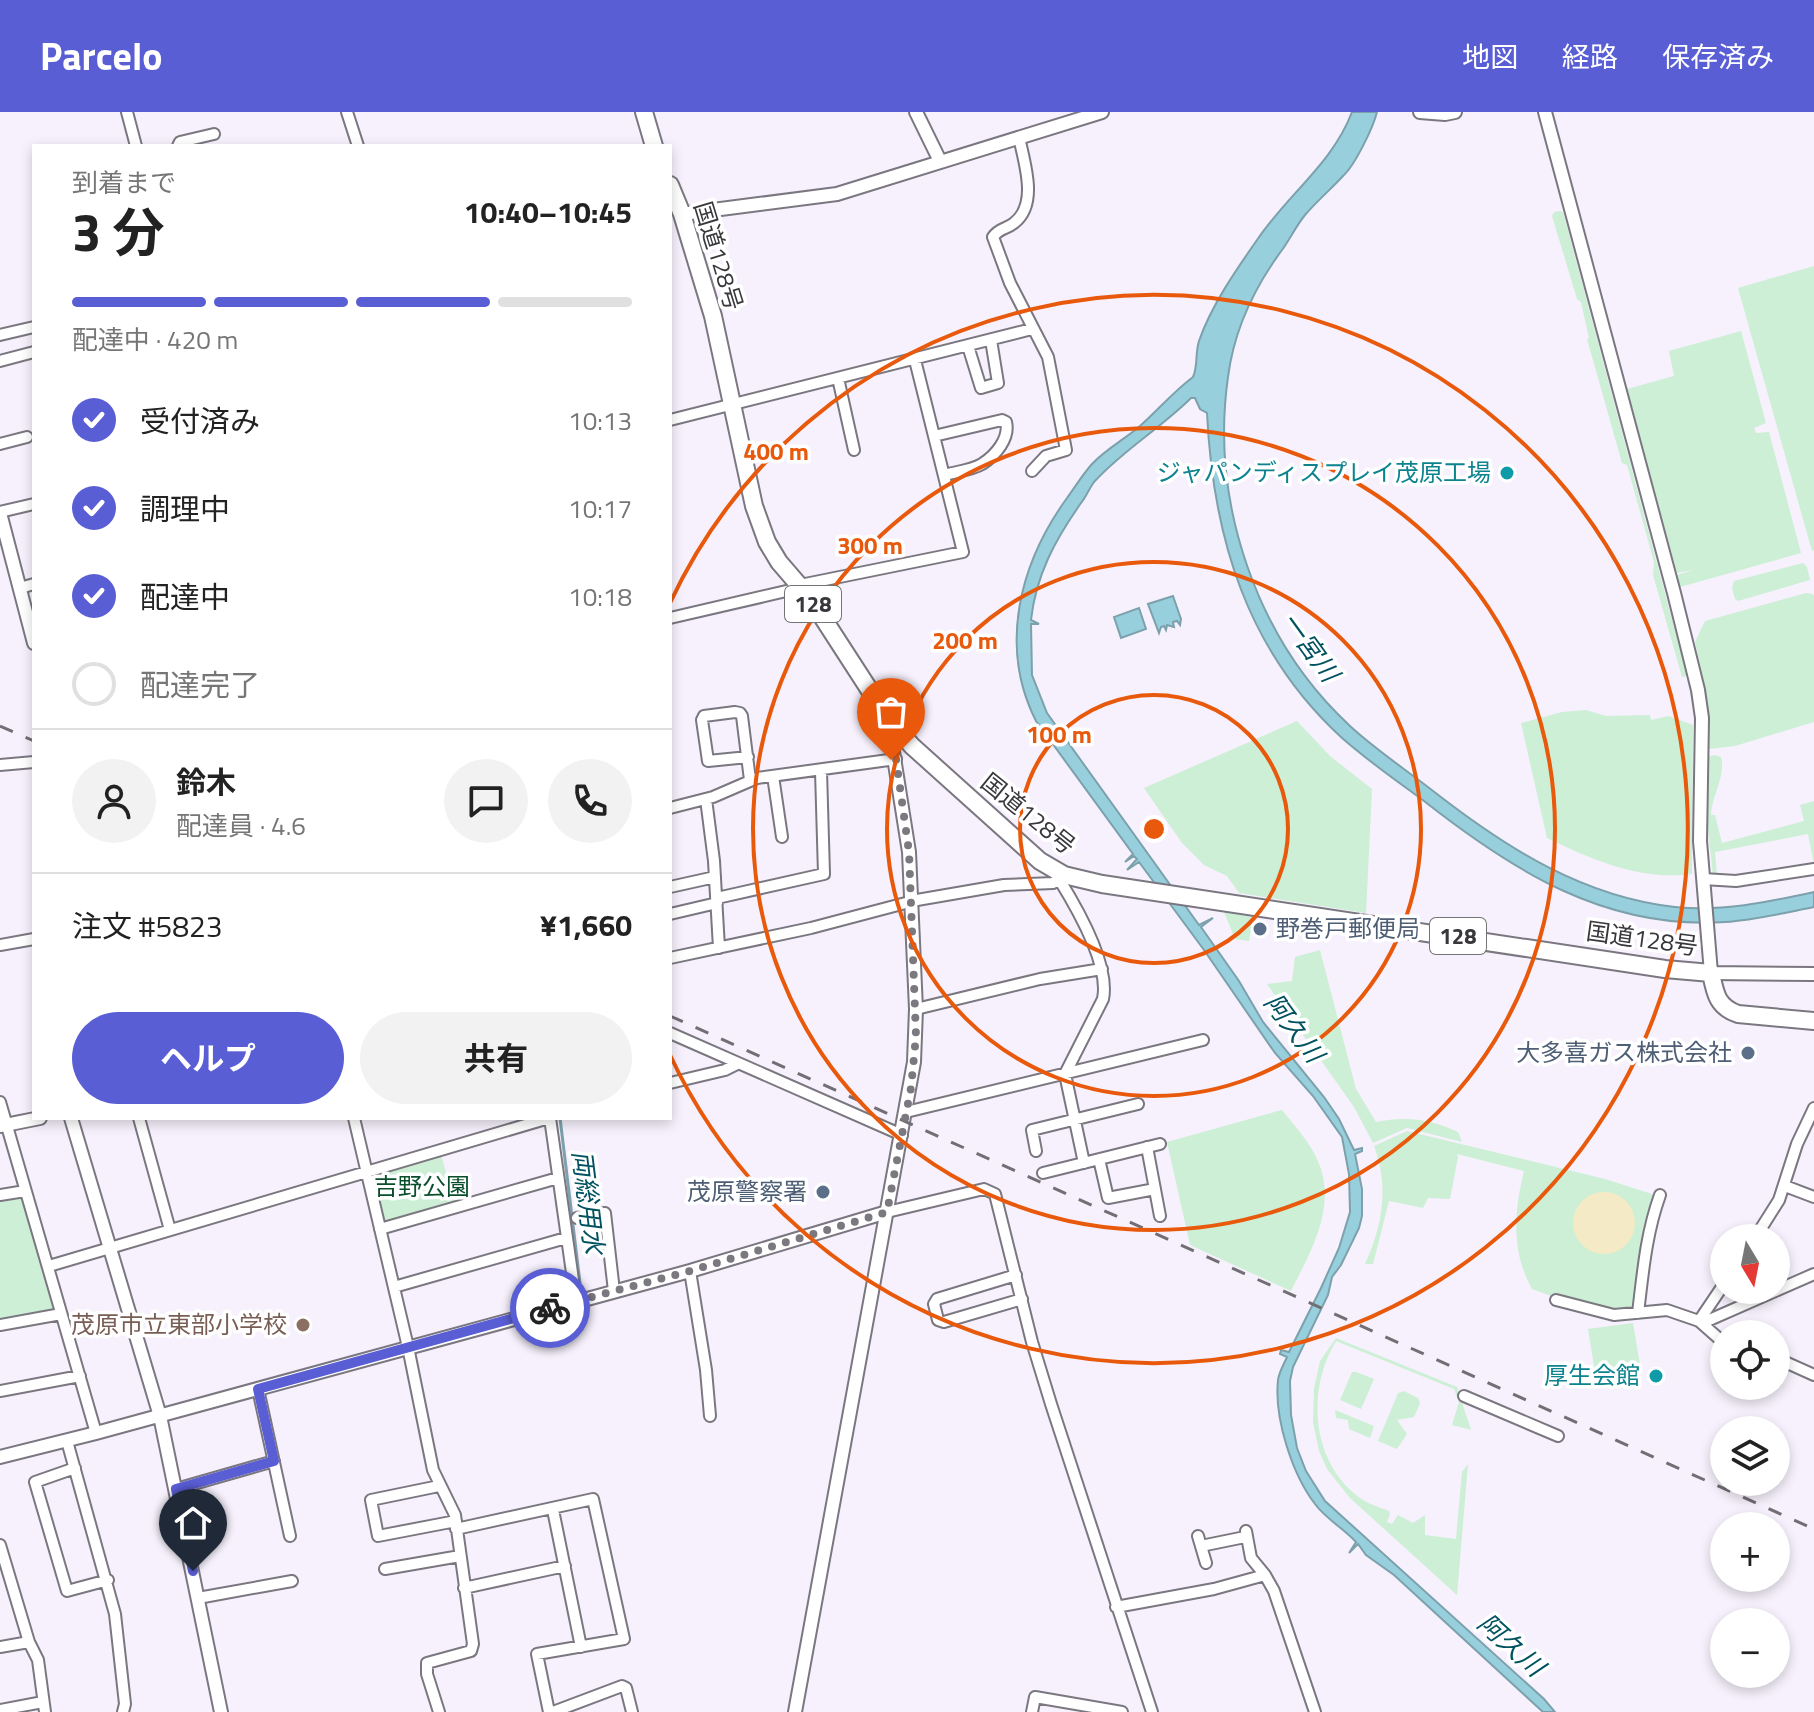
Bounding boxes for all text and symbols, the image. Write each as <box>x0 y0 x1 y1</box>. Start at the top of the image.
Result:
text: Parcelo <box>40 27 162 85</box>
text: 地図 <box>1462 35 1518 78</box>
text: 経路 <box>1562 35 1618 78</box>
text: 保存済み <box>1662 35 1774 78</box>
text: 到着まで <box>72 163 176 202</box>
text: 10:40–10:45 <box>464 189 632 235</box>
text: 3 分 <box>72 192 165 271</box>
street label: 国道128号 <box>685 197 753 315</box>
text: 配達中 · 420 m <box>72 320 238 359</box>
icon: check <box>72 398 116 442</box>
text: 受付済み <box>140 398 260 444</box>
text: 10:13 <box>568 401 632 440</box>
text: 400 m <box>743 433 809 469</box>
place label: ジャパンディスプレイ茂原工場 <box>1157 454 1491 490</box>
marker: ジャパンディスプレイ茂原工場 <box>1498 464 1516 482</box>
icon: check <box>72 486 116 530</box>
text: 調理中 <box>140 486 230 532</box>
text: 10:17 <box>568 489 632 528</box>
text: 300 m <box>837 527 903 563</box>
icon: check <box>72 574 116 618</box>
text: 配達中 <box>140 574 230 620</box>
text: 10:18 <box>568 577 632 616</box>
road number: 128 <box>785 586 841 622</box>
water label: 一宮川 <box>1272 604 1351 692</box>
text: 200 m <box>932 622 998 658</box>
text: 配達完了 <box>140 662 260 708</box>
pin <box>857 678 925 760</box>
icon: bag <box>869 690 913 734</box>
text: 100 m <box>1026 716 1092 752</box>
button: person <box>72 759 156 843</box>
text: 鈴木 <box>176 759 236 805</box>
button: chat <box>444 759 528 843</box>
button: phone <box>548 759 632 843</box>
street label: 国道128号 <box>974 764 1084 863</box>
text: 配達員 · 4.6 <box>176 806 306 845</box>
centre of rings <box>1140 815 1168 843</box>
text: ¥1,660 <box>540 902 632 948</box>
text: 注文 #5823 <box>72 903 223 949</box>
place label: 野巻戸郵便局 <box>1276 910 1420 946</box>
street label: 国道128号 <box>1584 912 1700 964</box>
road number: 128 <box>1430 918 1486 954</box>
marker: 野巻戸郵便局 <box>1251 920 1269 938</box>
water label: 阿久川 <box>1255 985 1335 1073</box>
button: ヘルプ <box>72 1012 344 1104</box>
button: 共有 <box>360 1012 632 1104</box>
place label: 大多喜ガス株式会社 <box>1516 1034 1732 1070</box>
marker: 大多喜ガス株式会社 <box>1739 1044 1757 1062</box>
water label: 両総用水 <box>563 1148 615 1259</box>
park label: 吉野公園 <box>374 1168 470 1204</box>
place label: 茂原警察署 <box>687 1173 807 1209</box>
marker: 茂原警察署 <box>814 1183 832 1201</box>
north arrow <box>1710 1224 1790 1304</box>
map controls <box>1710 1224 1790 1688</box>
courier <box>510 1268 590 1348</box>
icon: bike <box>528 1286 572 1330</box>
place label: 茂原市立東部小学校 <box>71 1306 287 1342</box>
marker: 茂原市立東部小学校 <box>294 1316 312 1334</box>
button: locate <box>1710 1320 1790 1400</box>
place label: 厚生会館 <box>1544 1357 1640 1393</box>
marker: 厚生会館 <box>1647 1367 1665 1385</box>
button: layers <box>1710 1416 1790 1496</box>
pin <box>159 1489 227 1571</box>
icon: home <box>171 1501 215 1545</box>
button: + <box>1710 1512 1790 1592</box>
water label: 阿久川 <box>1469 1604 1556 1687</box>
button: − <box>1710 1608 1790 1688</box>

